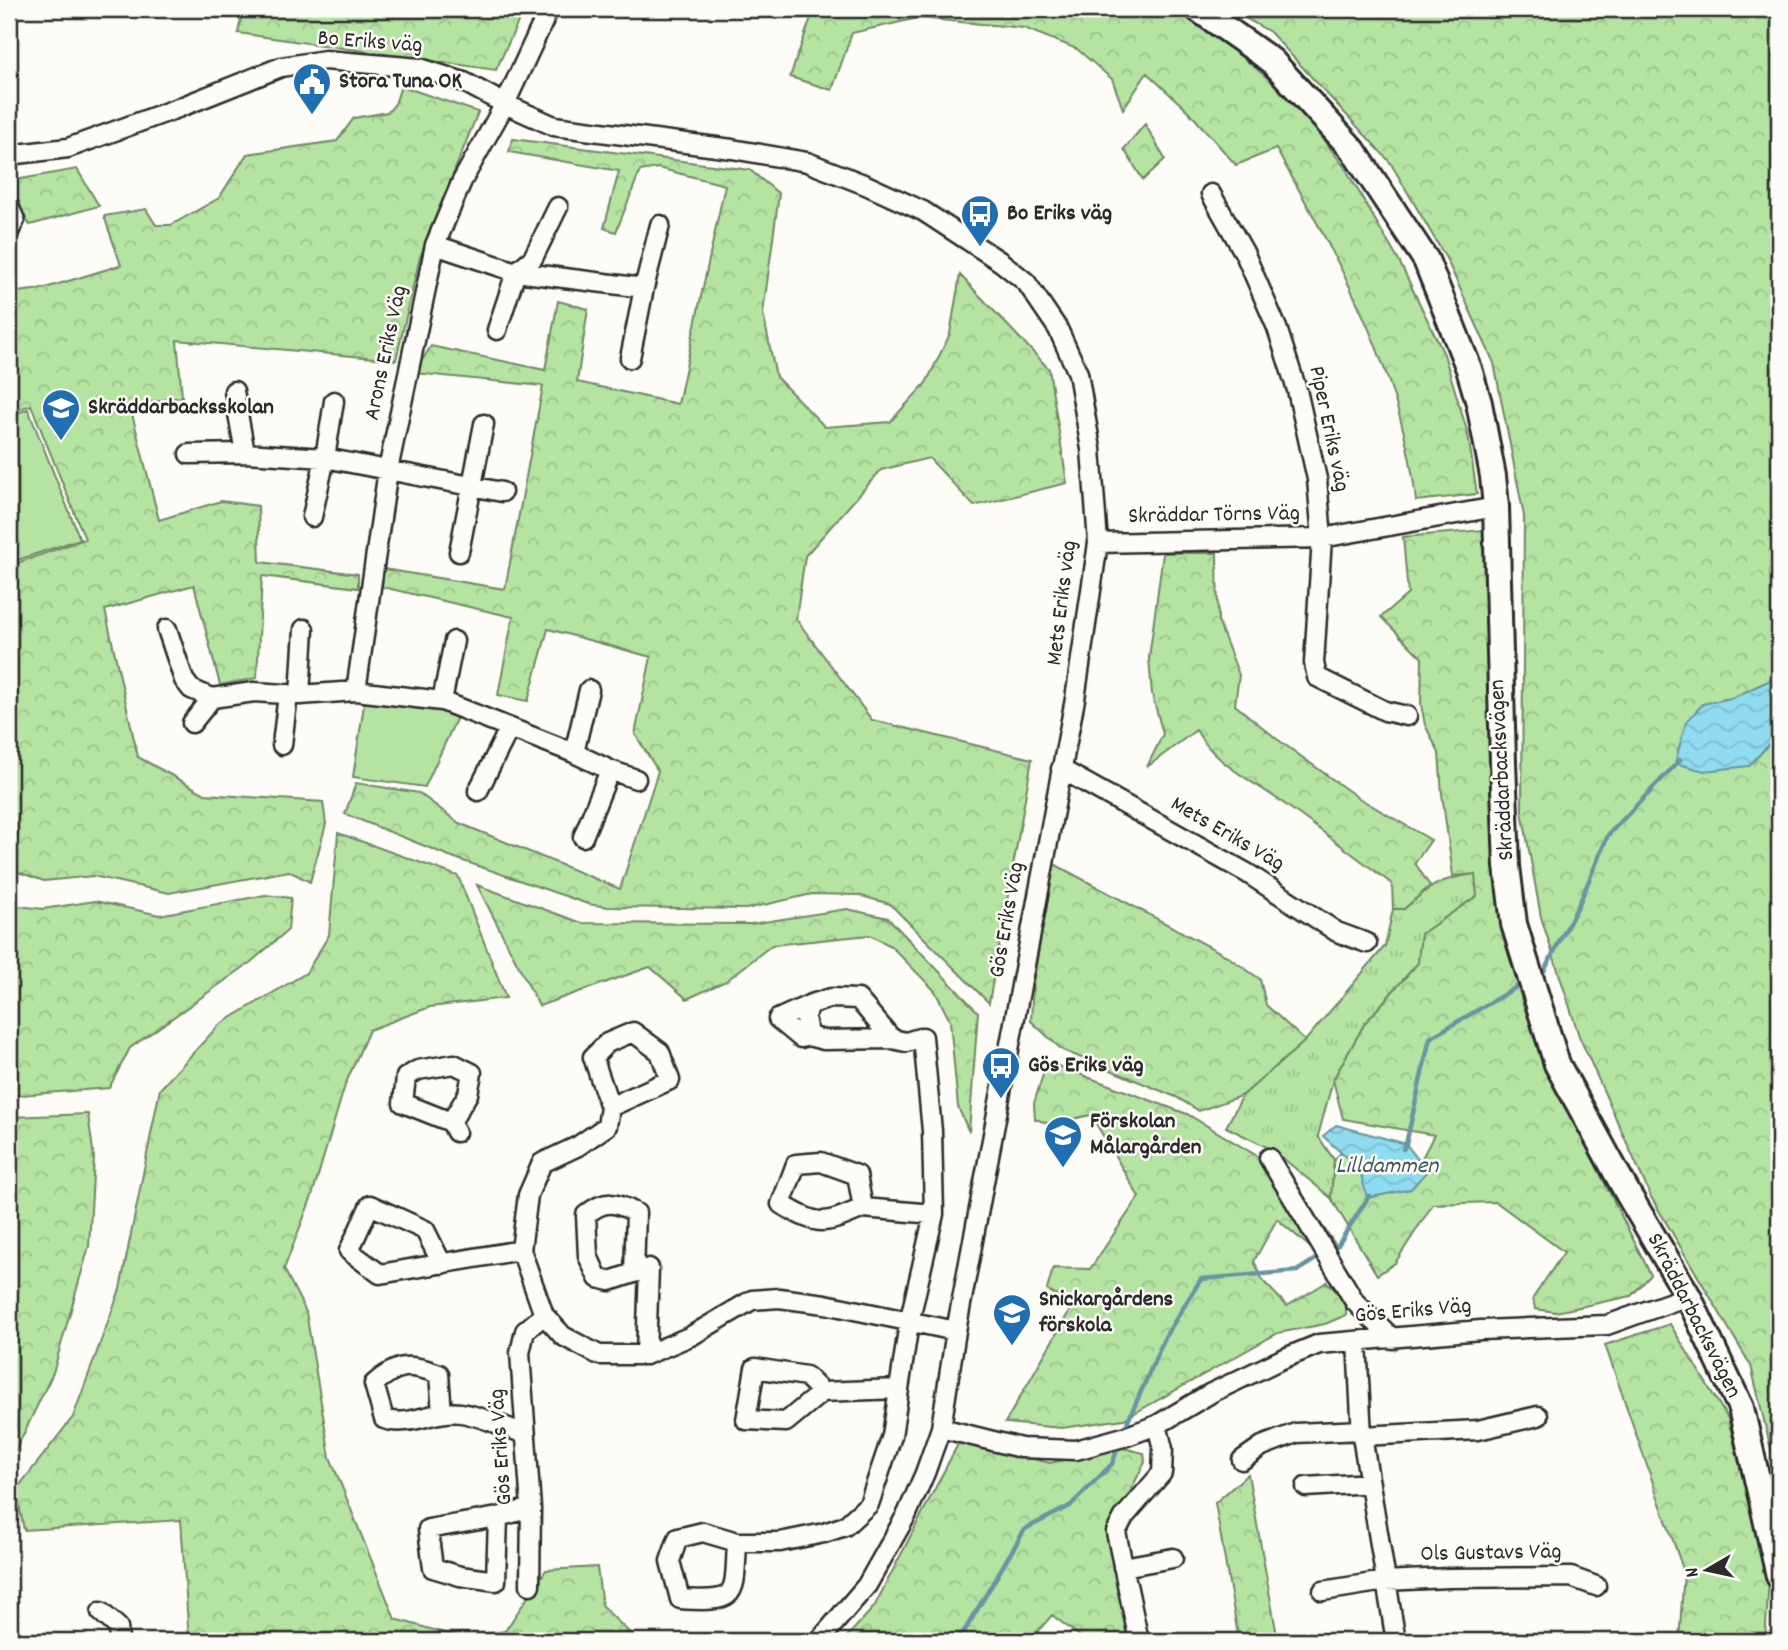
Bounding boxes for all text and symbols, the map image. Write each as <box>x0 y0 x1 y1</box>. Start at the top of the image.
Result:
street label: Bo Eriks väg <box>316 23 424 63</box>
public building icon: Stora Tuna OK <box>291 61 333 116</box>
place label: Stora Tuna OK <box>339 66 462 99</box>
bus stop icon: Bo Eriks väg <box>959 193 1001 248</box>
place label: Bo Eriks väg <box>1007 198 1112 231</box>
street label: Arons Eriks Väg <box>357 283 417 423</box>
street label: Piper Eriks väg <box>1299 363 1357 495</box>
school or university icon: Skräddarbacksskolan <box>40 387 82 442</box>
place label: Skräddarbacksskolan <box>88 392 274 425</box>
street label: Skräddar Törns Väg <box>1128 498 1300 534</box>
street label: Mets Eriks väg <box>1039 539 1087 667</box>
street label: Skräddarbacksvägen <box>1482 679 1524 861</box>
street label: Mets Eriks Väg <box>1164 789 1290 881</box>
street label: Gös Eriks Väg <box>982 860 1034 980</box>
bus stop icon: Gös Eriks väg <box>980 1045 1022 1100</box>
place label: Gös Eriks väg <box>1028 1050 1144 1083</box>
place label: Förskolan Målargården <box>1090 1106 1202 1165</box>
school or university icon: Förskolan Målargården <box>1042 1114 1084 1169</box>
water label: Lilldammen <box>1336 1150 1439 1184</box>
street label: Skräddarbacksvägen <box>1637 1228 1749 1404</box>
place label: Snickargårdens förskola <box>1038 1284 1174 1343</box>
street label: Gös Eriks Väg <box>1353 1290 1473 1334</box>
school or university icon: Snickargårdens förskola <box>991 1292 1033 1347</box>
street label: Gös Eriks Väg <box>481 1387 523 1507</box>
north arrow <box>1672 1534 1742 1604</box>
street label: Ols Gustavs Väg <box>1420 1536 1562 1572</box>
text: N <box>1680 1565 1708 1579</box>

